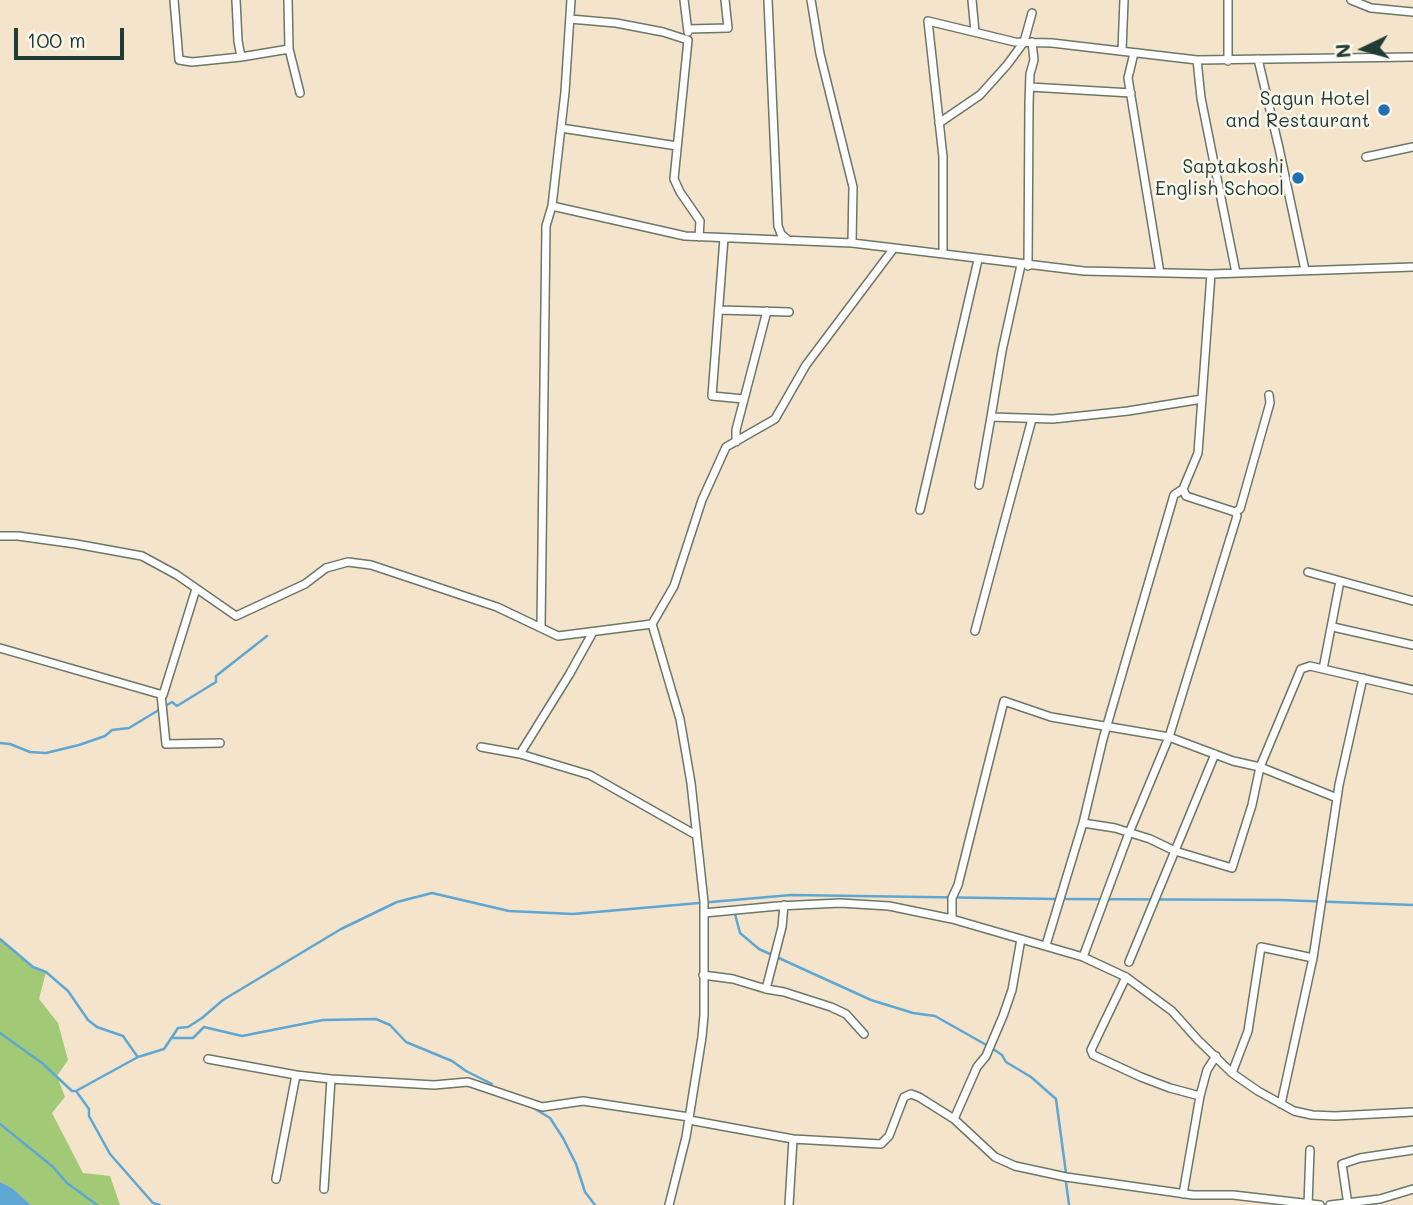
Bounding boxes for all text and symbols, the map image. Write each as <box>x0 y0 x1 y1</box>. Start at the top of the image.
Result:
scale bar <box>18 14 128 58</box>
north arrow <box>1329 14 1399 84</box>
text: 100 m <box>27 26 86 53</box>
text: N <box>1330 43 1356 59</box>
place label: Sagun Hotel and Restaurant <box>1225 88 1370 132</box>
marker: Sagun Hotel and Restaurant <box>1376 102 1392 118</box>
place label: Saptakoshi English School <box>1155 156 1284 200</box>
marker: Saptakoshi English School <box>1290 170 1306 186</box>

